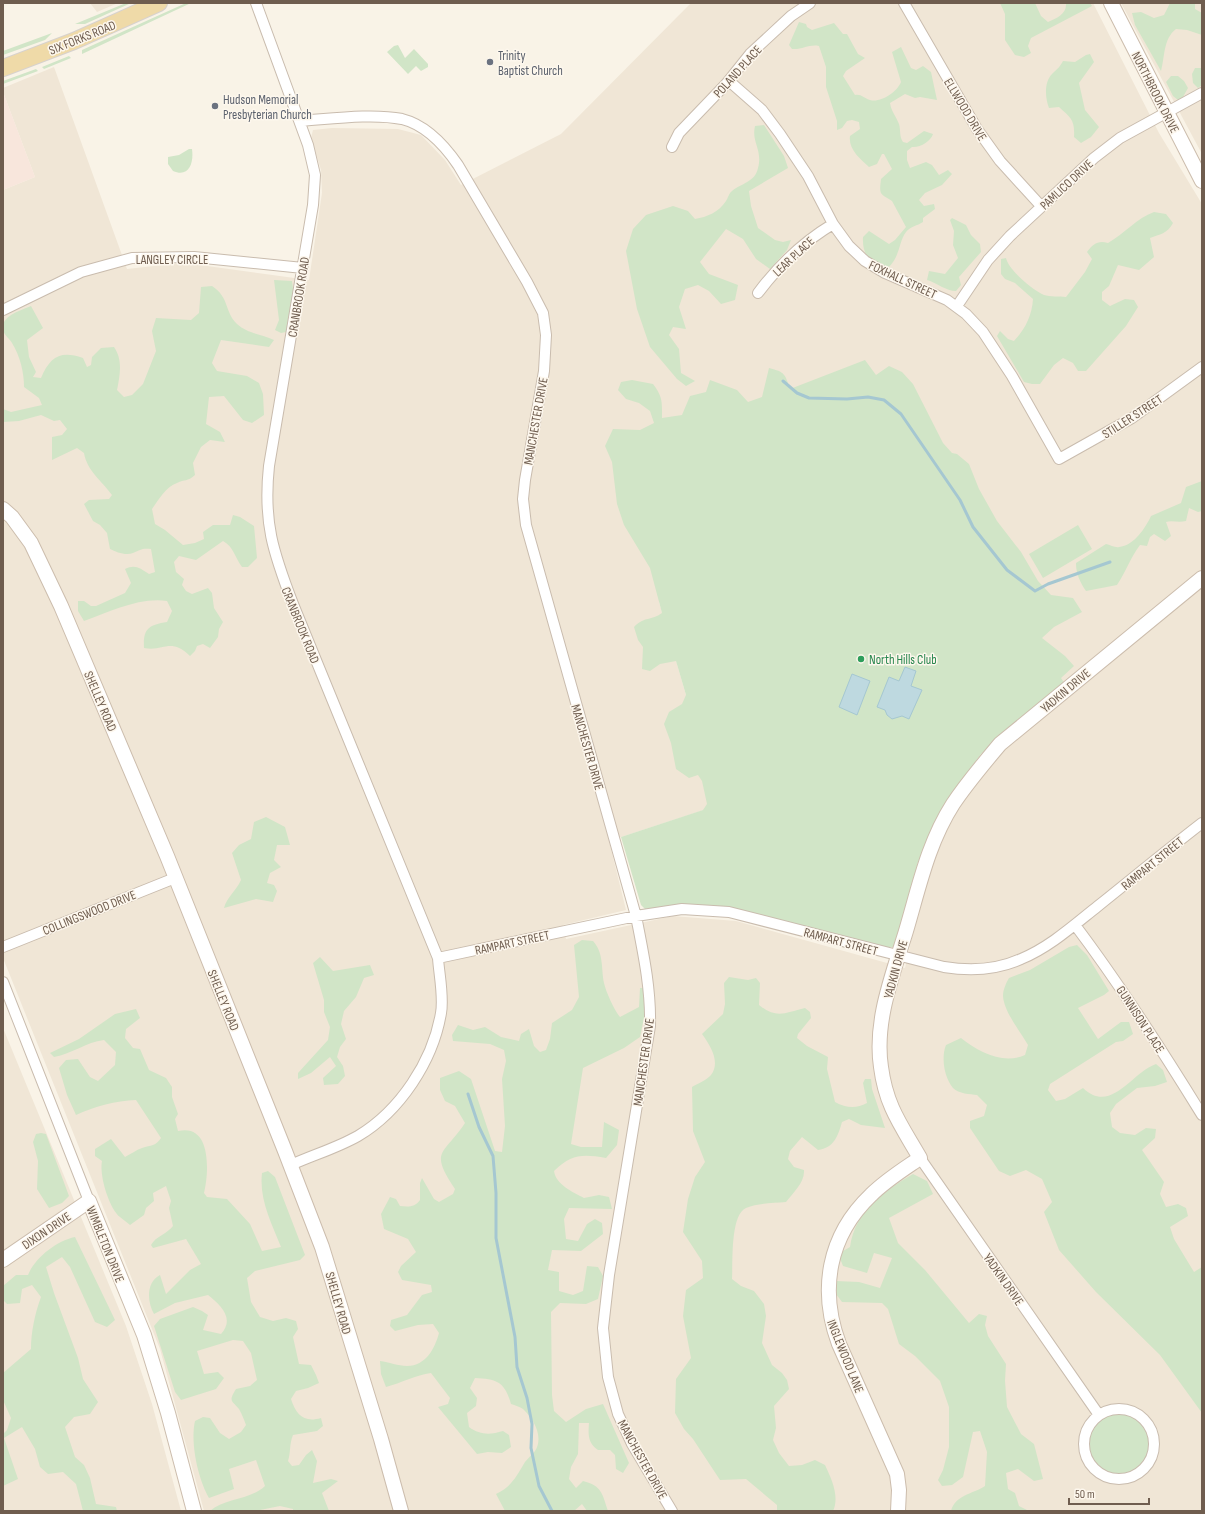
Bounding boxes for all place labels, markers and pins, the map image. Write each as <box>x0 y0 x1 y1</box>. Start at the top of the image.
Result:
place label: Trinity Baptist Church <box>498 48 563 79</box>
marker: Trinity Baptist Church <box>485 57 495 67</box>
place label: Hudson Memorial Presbyterian Church <box>223 92 312 123</box>
marker: Hudson Memorial Presbyterian Church <box>210 101 220 111</box>
place label: North Hills Club <box>869 652 937 668</box>
marker: North Hills Club <box>856 654 866 664</box>

